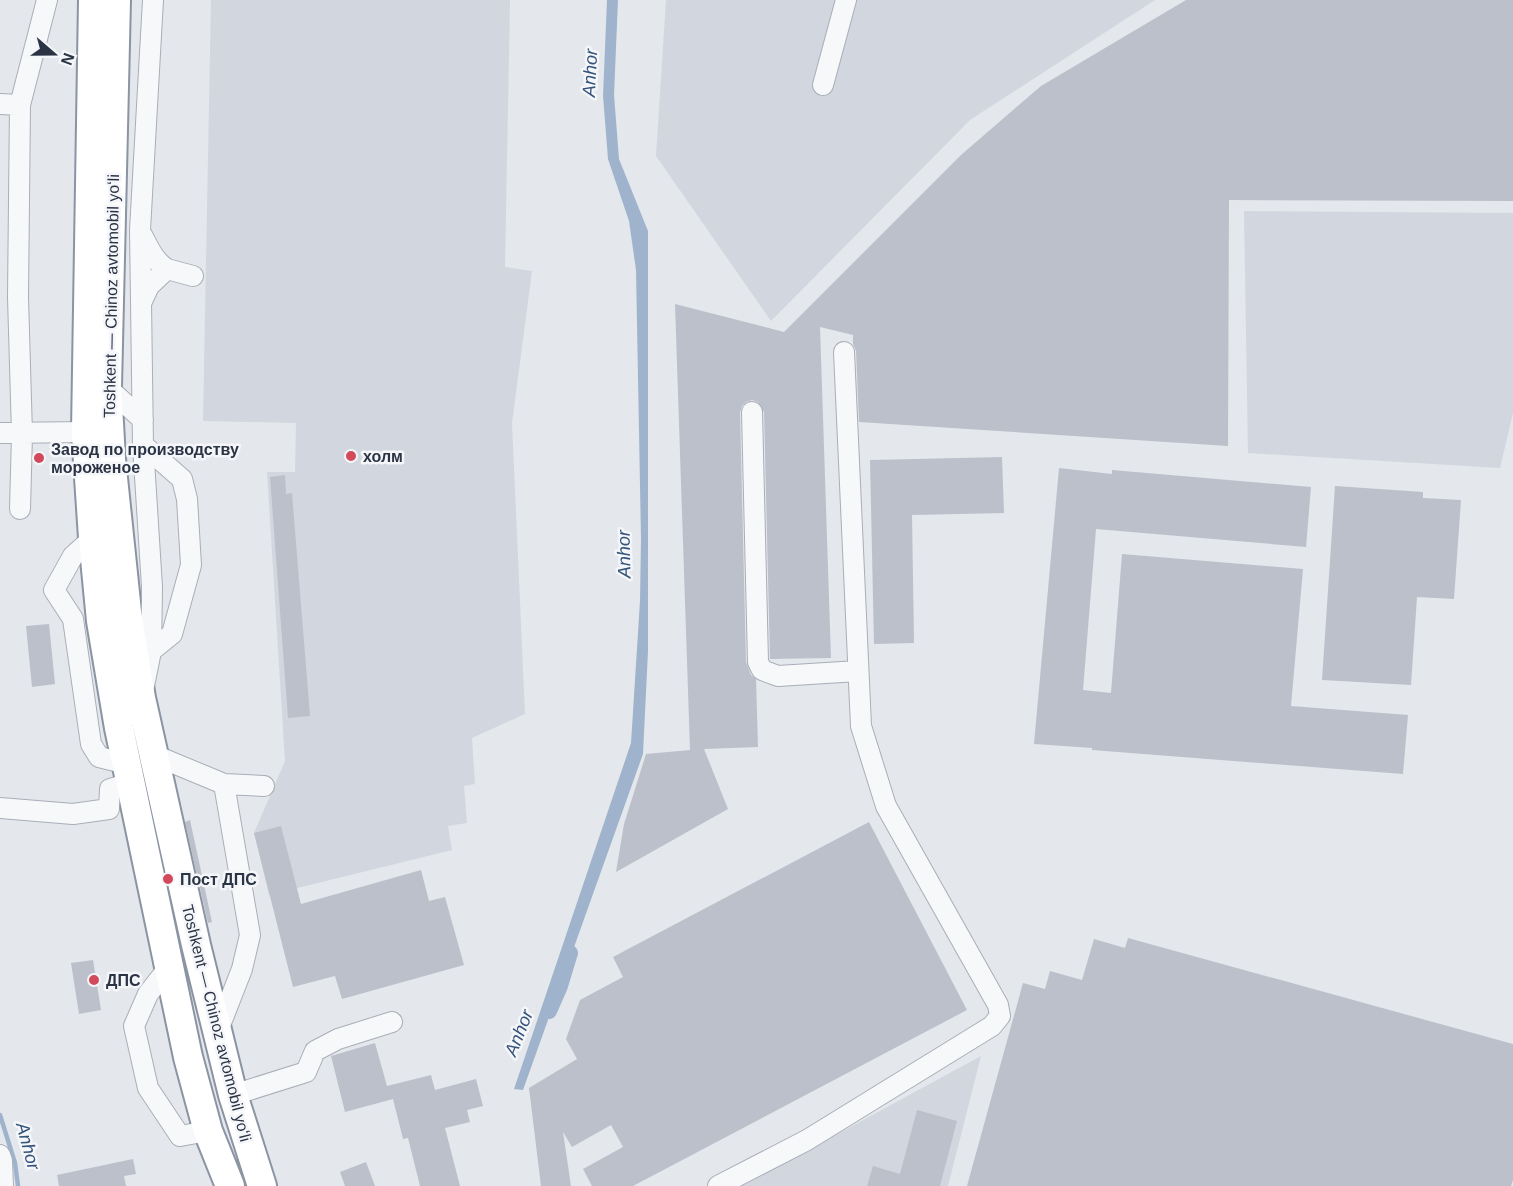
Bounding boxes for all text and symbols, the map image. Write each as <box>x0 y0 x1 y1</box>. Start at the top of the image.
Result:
north arrow <box>24 24 84 84</box>
water label: Anhor <box>579 47 601 99</box>
text: N <box>58 51 78 67</box>
street label: Toshkent — Chinoz avtomobil yoʻli <box>101 174 122 418</box>
place label: Завод по производству мороженое <box>51 441 239 476</box>
place label: холм <box>363 448 403 465</box>
marker: холм <box>344 449 358 463</box>
marker: Завод по производству мороженое <box>32 451 46 465</box>
water label: Anhor <box>614 529 634 579</box>
place label: Пост ДПС <box>180 871 257 888</box>
marker: Пост ДПС <box>161 872 175 886</box>
street label: Toshkent — Chinoz avtomobil yoʻli <box>179 903 254 1143</box>
place label: ДПС <box>106 972 141 989</box>
marker: ДПС <box>87 973 101 987</box>
water label: Anhor <box>500 1006 538 1060</box>
water label: Anhor <box>12 1119 44 1173</box>

